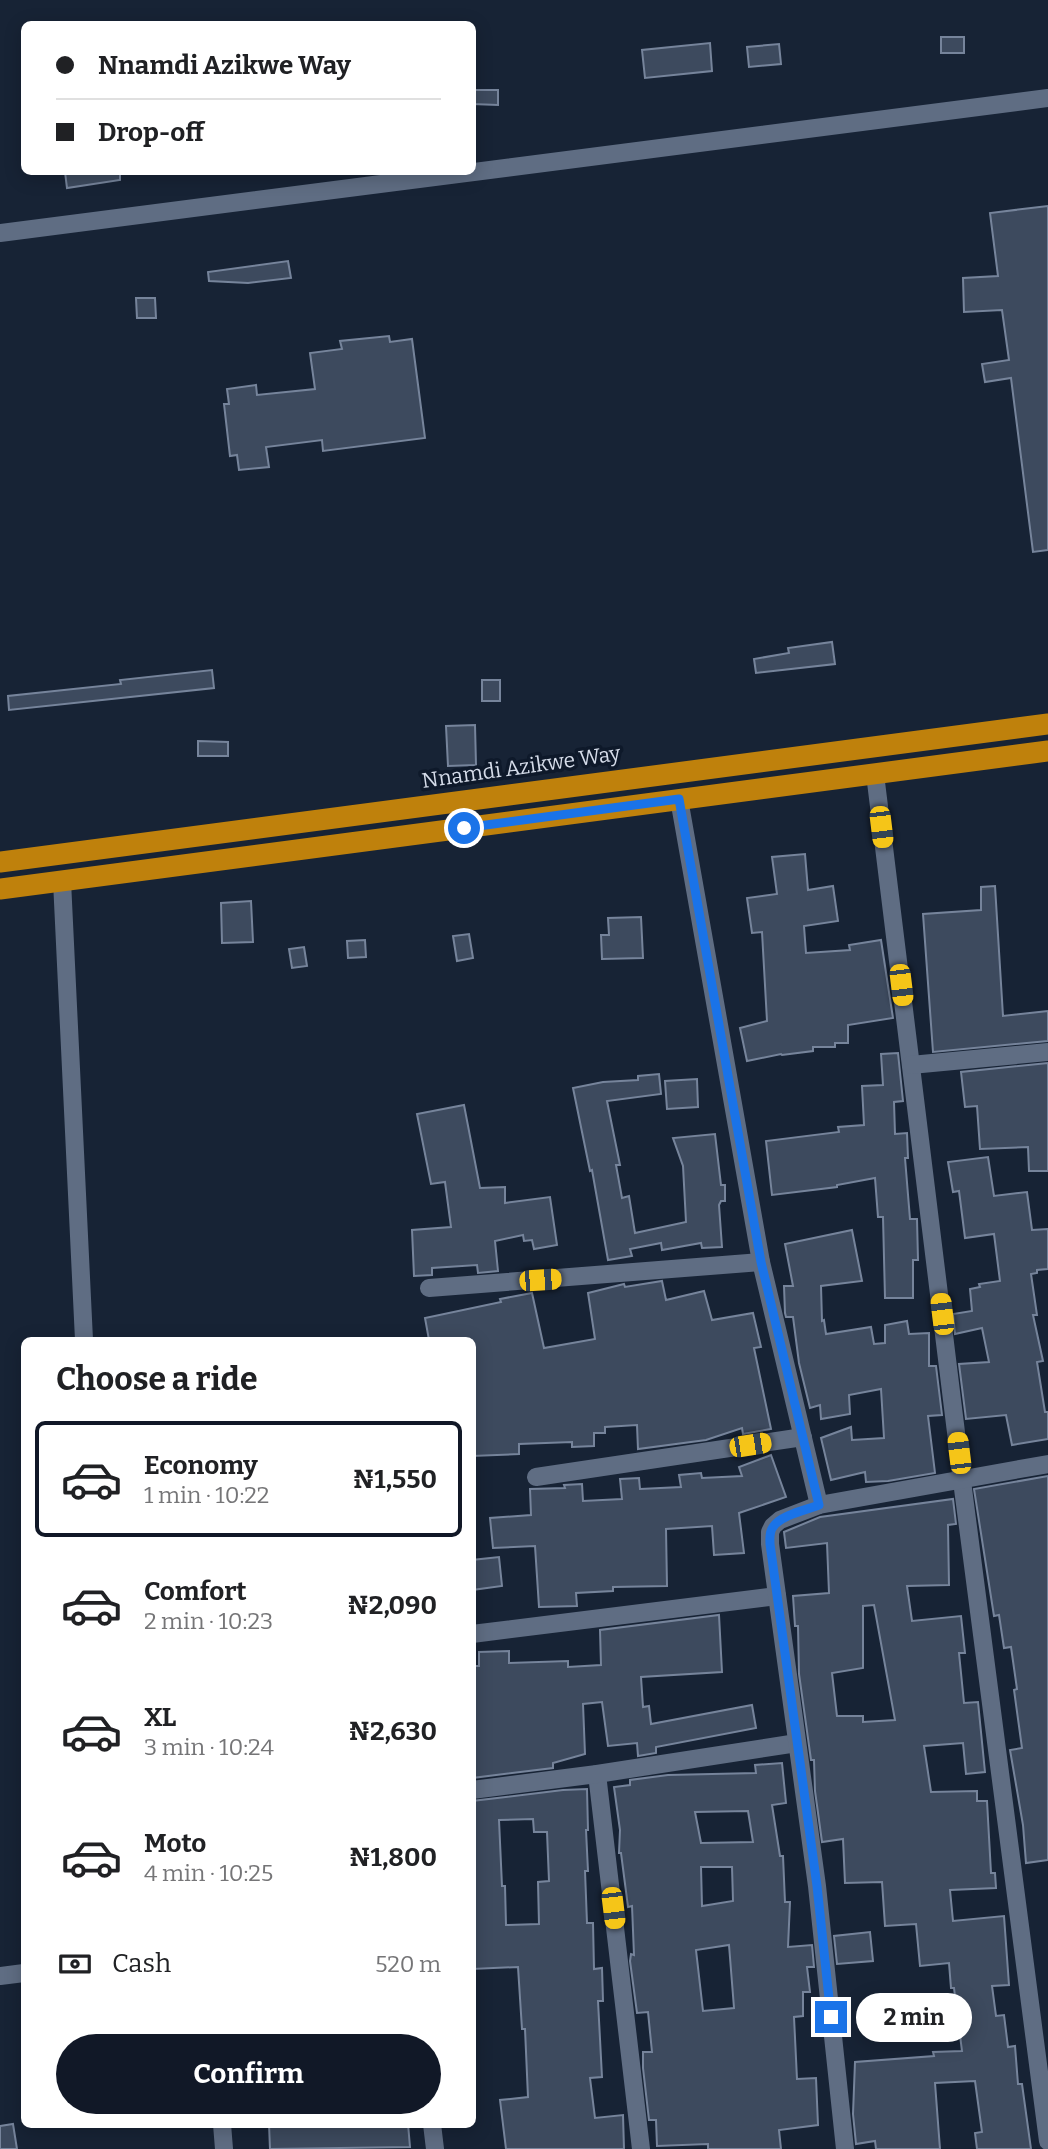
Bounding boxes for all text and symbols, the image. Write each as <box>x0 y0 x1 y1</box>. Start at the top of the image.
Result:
text: Nnamdi Azikwe Way <box>98 50 351 81</box>
text: Drop-off <box>98 117 204 148</box>
street label: Nnamdi Azikwe Way <box>420 740 623 794</box>
car <box>869 805 894 849</box>
route start <box>448 812 480 844</box>
car <box>889 963 914 1007</box>
car <box>519 1268 562 1292</box>
car <box>930 1292 955 1336</box>
text: Choose a ride <box>56 1360 257 1398</box>
car <box>728 1431 773 1459</box>
car <box>947 1431 972 1475</box>
icon: car <box>60 1448 123 1511</box>
text: Economy <box>144 1450 258 1481</box>
text: ₦1,550 <box>352 1464 437 1495</box>
text: 1 min · 10:22 <box>144 1481 269 1509</box>
icon: car <box>60 1574 123 1637</box>
text: Comfort <box>144 1576 247 1607</box>
text: ₦2,090 <box>347 1590 437 1621</box>
text: 2 min · 10:23 <box>144 1607 273 1635</box>
icon: car <box>60 1700 123 1763</box>
text: XL <box>144 1702 176 1733</box>
text: ₦2,630 <box>348 1716 437 1747</box>
text: 3 min · 10:24 <box>144 1733 274 1761</box>
icon: car <box>60 1826 123 1889</box>
text: Moto <box>144 1828 206 1859</box>
text: ₦1,800 <box>349 1842 437 1873</box>
text: 4 min · 10:25 <box>144 1859 273 1887</box>
car <box>601 1886 626 1930</box>
icon: cash <box>56 1945 94 1983</box>
text: Cash <box>112 1948 171 1979</box>
text: 520 m <box>375 1950 441 1978</box>
callout: 2 min <box>856 1993 971 2042</box>
route end <box>815 2001 847 2033</box>
text: 2 min <box>883 2003 945 2031</box>
button: Confirm <box>56 2034 441 2114</box>

